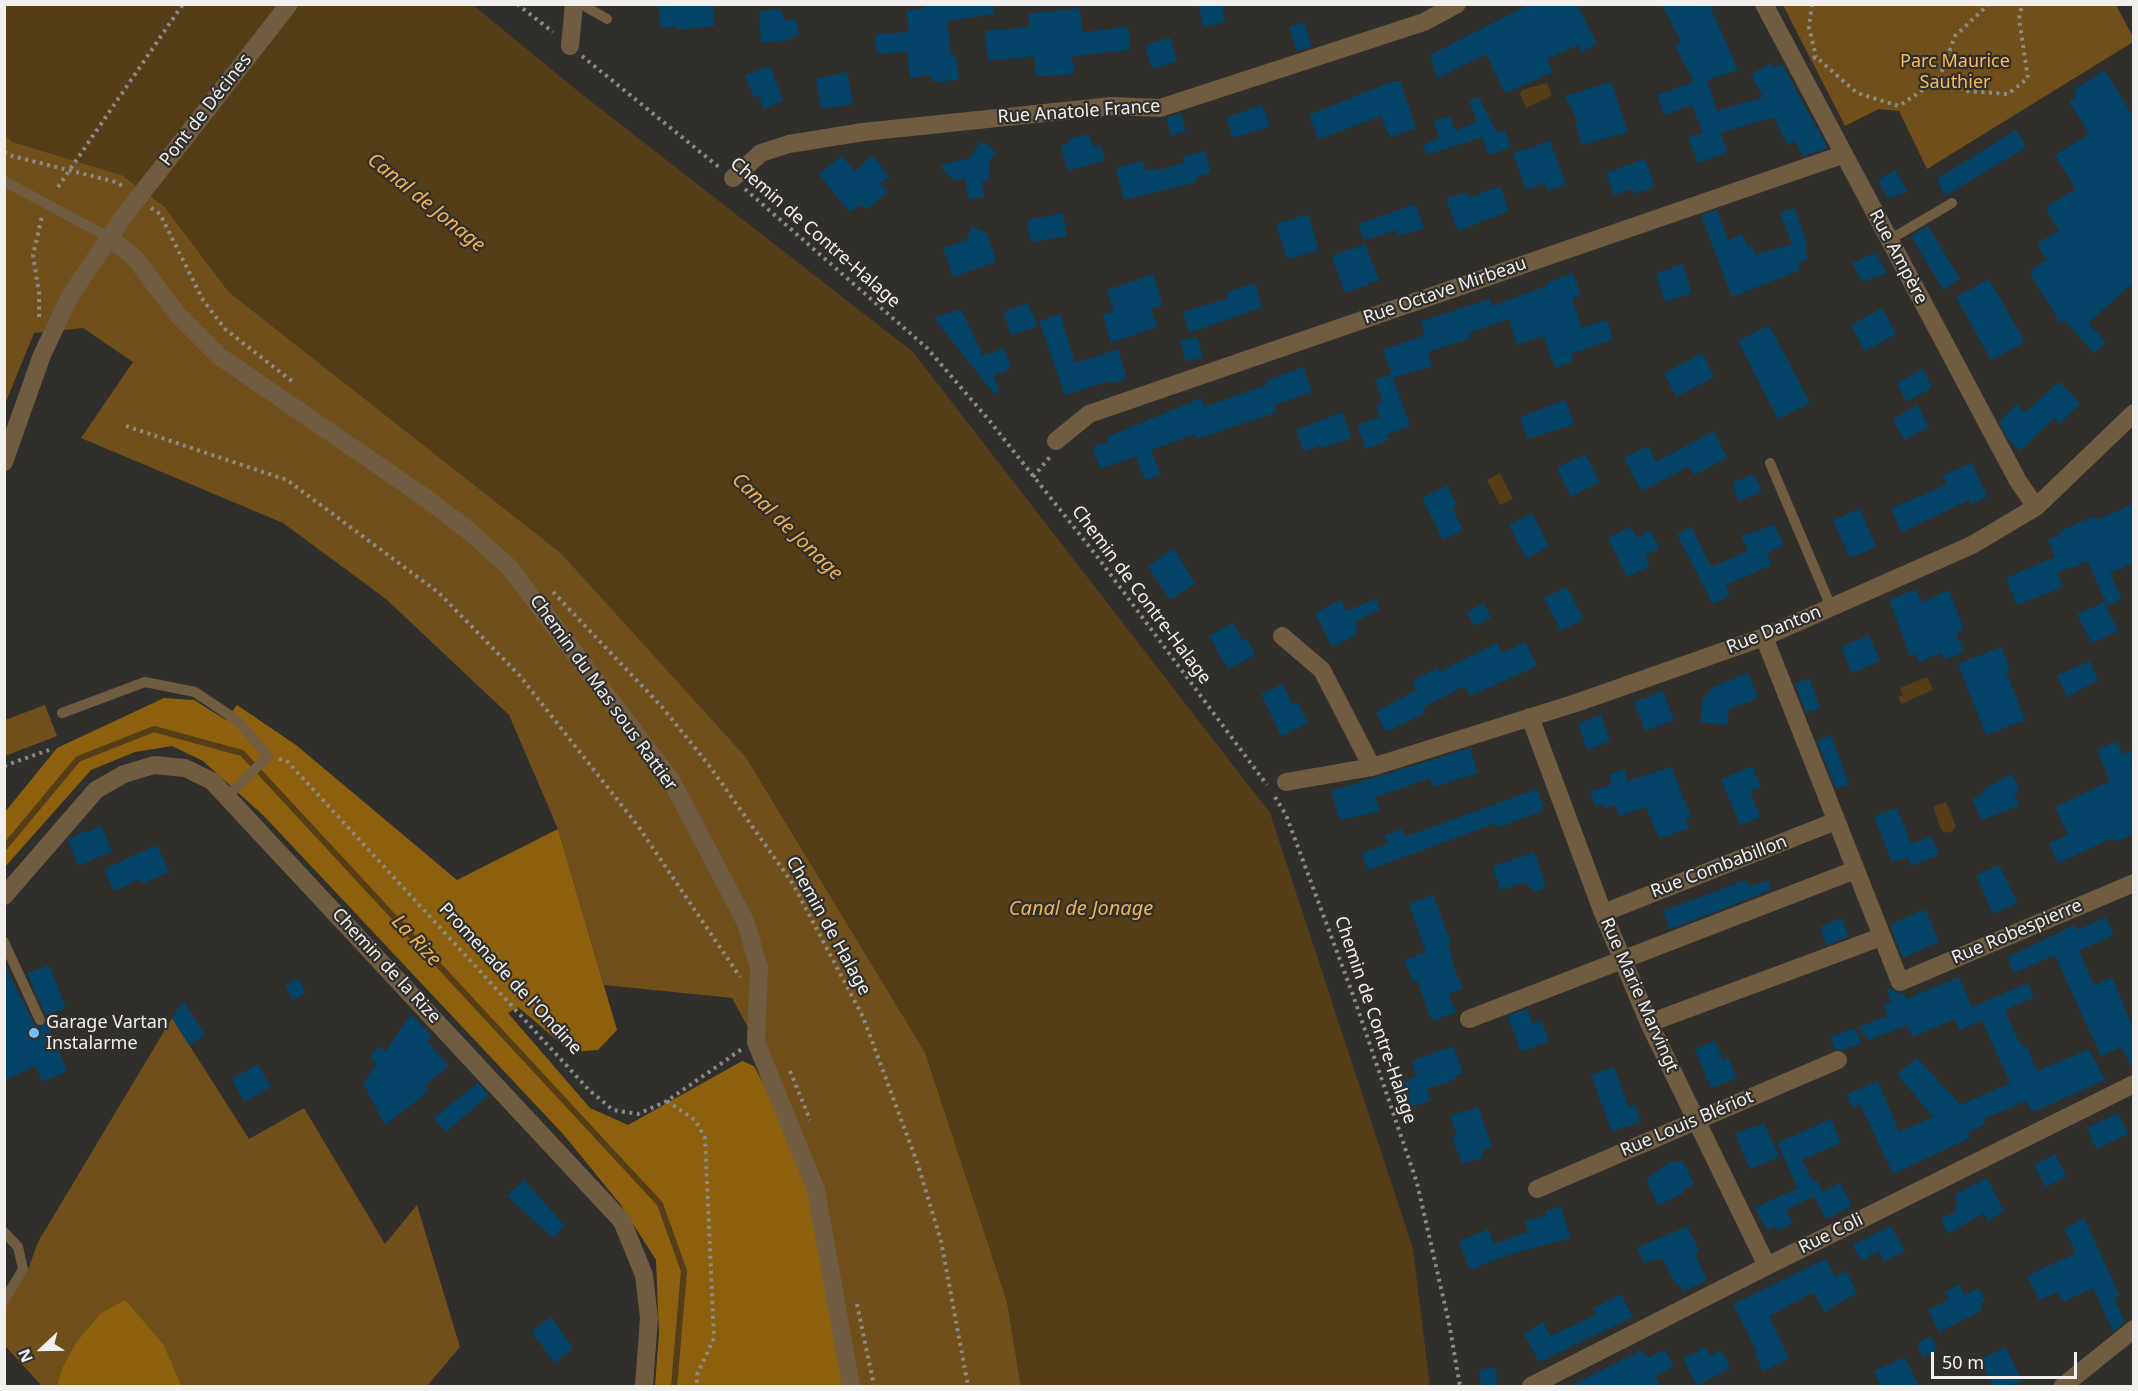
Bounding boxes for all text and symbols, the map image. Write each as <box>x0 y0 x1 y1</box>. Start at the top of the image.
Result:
street label: Pont de Décines <box>155 50 257 170</box>
park label: Parc Maurice Sauthier <box>1900 51 2010 94</box>
street label: Rue Anatole France <box>997 96 1161 128</box>
water label: Canal de Jonage <box>362 148 490 258</box>
street label: Chemin de Contre-Halage <box>726 153 904 313</box>
street label: Rue Ampère <box>1864 206 1932 308</box>
street label: Rue Octave Mirbeau <box>1361 253 1529 329</box>
water label: Canal de Jonage <box>727 468 847 586</box>
street label: Chemin de Contre-Halage <box>1067 501 1215 689</box>
street label: Chemin du Mas sous Rattier <box>525 591 681 795</box>
street label: Rue Danton <box>1724 601 1824 659</box>
street label: Rue Combabillon <box>1648 831 1790 903</box>
street label: Chemin de Halage <box>781 853 875 999</box>
street label: Rue Robespierre <box>1949 895 2085 969</box>
water label: Canal de Jonage <box>1009 897 1153 921</box>
street label: Promenade de l'Ondine <box>434 899 586 1059</box>
street label: Chemin de la Rize <box>327 904 445 1028</box>
water label: La Rize <box>386 910 446 972</box>
street label: Chemin de Contre-Halage <box>1329 913 1421 1127</box>
street label: Rue Marie Marvingt <box>1595 914 1683 1076</box>
place label: Garage Vartan Instalarme <box>46 1012 168 1054</box>
marker: Garage Vartan Instalarme <box>27 1026 41 1040</box>
street label: Rue Louis Blériot <box>1617 1086 1757 1162</box>
street label: Rue Coli <box>1795 1209 1867 1259</box>
north arrow <box>12 1319 72 1379</box>
scale bar <box>1934 1340 2080 1378</box>
text: N <box>13 1346 38 1366</box>
text: 50 m <box>1942 1350 1984 1374</box>

